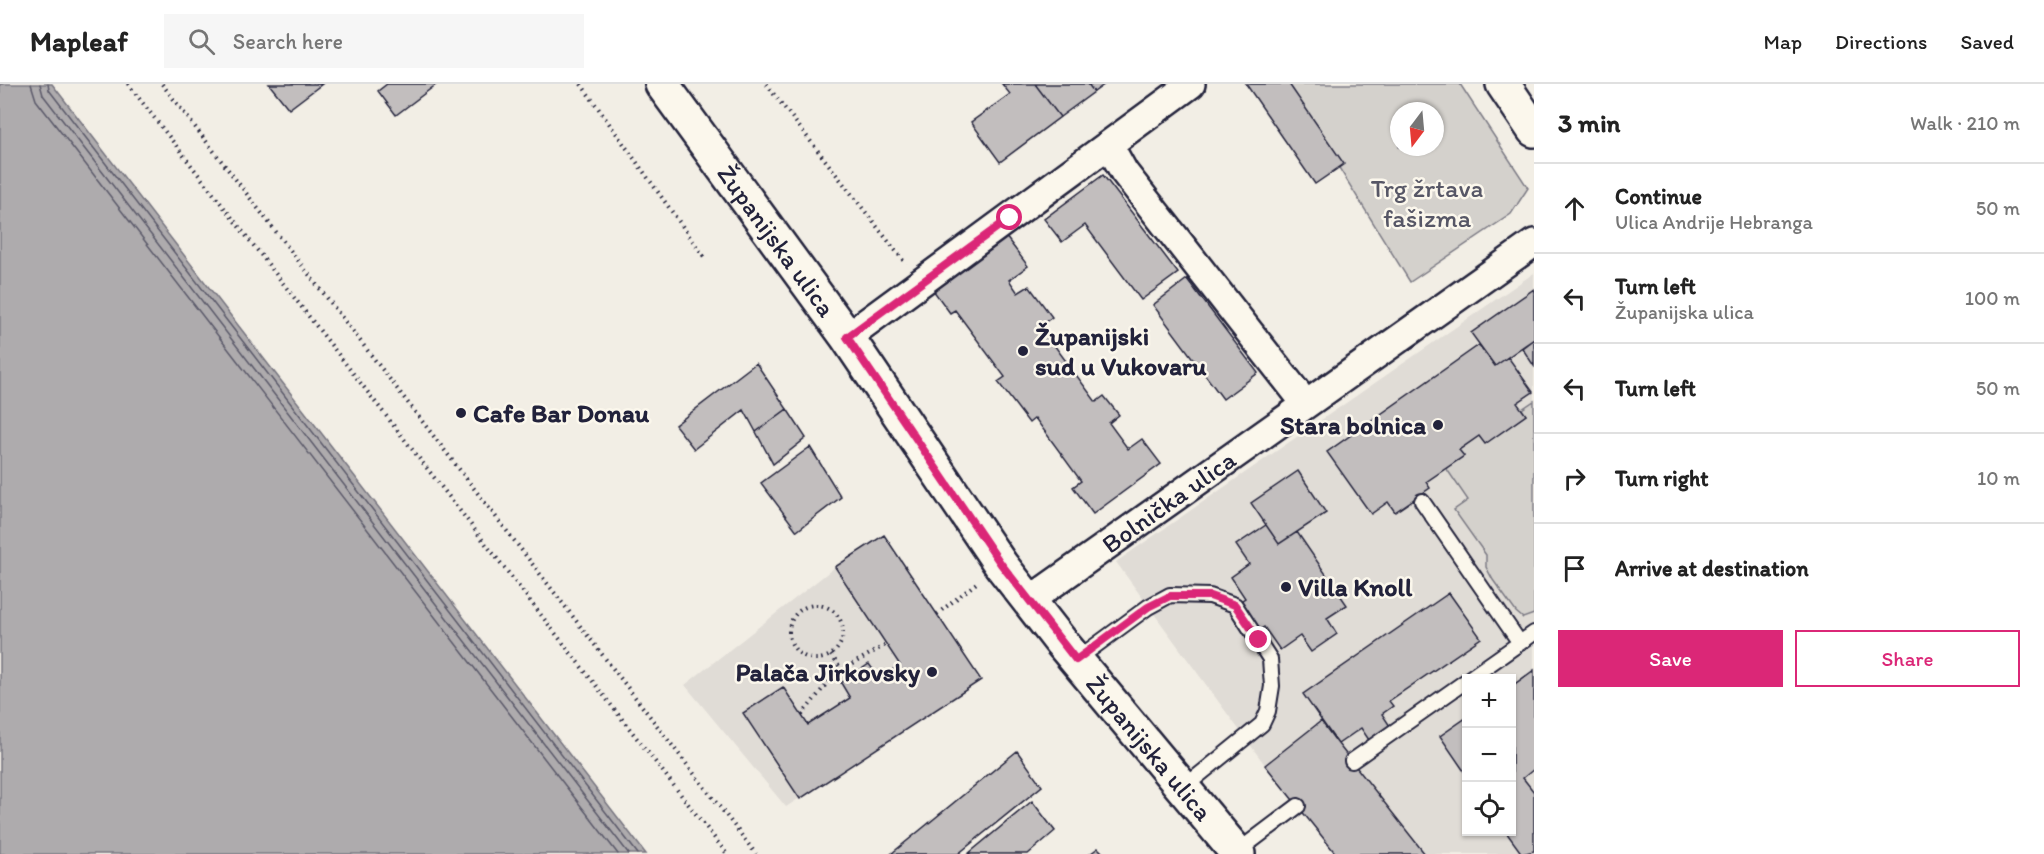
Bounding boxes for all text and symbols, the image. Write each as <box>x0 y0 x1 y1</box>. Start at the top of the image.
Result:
search box <box>164 14 584 68</box>
text: Mapleaf <box>30 24 128 58</box>
icon: search <box>185 25 218 58</box>
text: Search here <box>233 28 343 55</box>
text: Map <box>1764 29 1802 54</box>
text: Directions <box>1835 29 1927 54</box>
text: Saved <box>1960 29 2014 54</box>
north arrow <box>1390 102 1444 156</box>
text: 3 min <box>1558 107 1620 139</box>
text: Walk · 210 m <box>1910 111 2020 135</box>
street label: Županijska ulica <box>710 158 843 323</box>
park label: Trg žrtava fašizma <box>1371 172 1484 234</box>
text: Continue <box>1615 183 1702 210</box>
icon: ahead <box>1558 192 1591 225</box>
text: 50 m <box>1976 196 2020 220</box>
route start <box>996 204 1022 230</box>
text: Ulica Andrije Hebranga <box>1615 210 1813 234</box>
text: Turn left <box>1615 273 1696 300</box>
icon: left <box>1558 282 1591 315</box>
text: 100 m <box>1965 286 2020 310</box>
text: Županijska ulica <box>1615 300 1754 324</box>
place label: Županijski sud u Vukovaru <box>1035 320 1207 382</box>
marker: Županijski sud u Vukovaru <box>1016 344 1030 358</box>
icon: left <box>1558 372 1591 405</box>
text: Turn left <box>1615 375 1696 402</box>
text: 50 m <box>1976 376 2020 400</box>
place label: Cafe Bar Donau <box>473 397 650 429</box>
marker: Cafe Bar Donau <box>454 406 468 420</box>
place label: Stara bolnica <box>1280 409 1426 441</box>
marker: Stara bolnica <box>1431 418 1445 432</box>
street label: Bolnička ulica <box>1096 443 1242 560</box>
icon: right <box>1558 462 1591 495</box>
text: Turn right <box>1615 465 1709 492</box>
text: 10 m <box>1977 466 2020 490</box>
icon: arrive <box>1558 552 1591 585</box>
text: Arrive at destination <box>1615 555 1809 582</box>
place label: Villa Knoll <box>1298 571 1413 603</box>
marker: Villa Knoll <box>1279 580 1293 594</box>
route end <box>1245 626 1271 652</box>
button: Save <box>1558 630 1783 687</box>
button: Share <box>1795 630 2020 687</box>
place label: Palača Jirkovsky <box>735 656 921 688</box>
marker: Palača Jirkovsky <box>925 665 939 679</box>
street label: Županijska ulica <box>1079 668 1220 828</box>
map controls <box>1462 674 1516 836</box>
button: + <box>1462 674 1516 728</box>
button: − <box>1462 728 1516 782</box>
button: locate <box>1462 782 1516 836</box>

